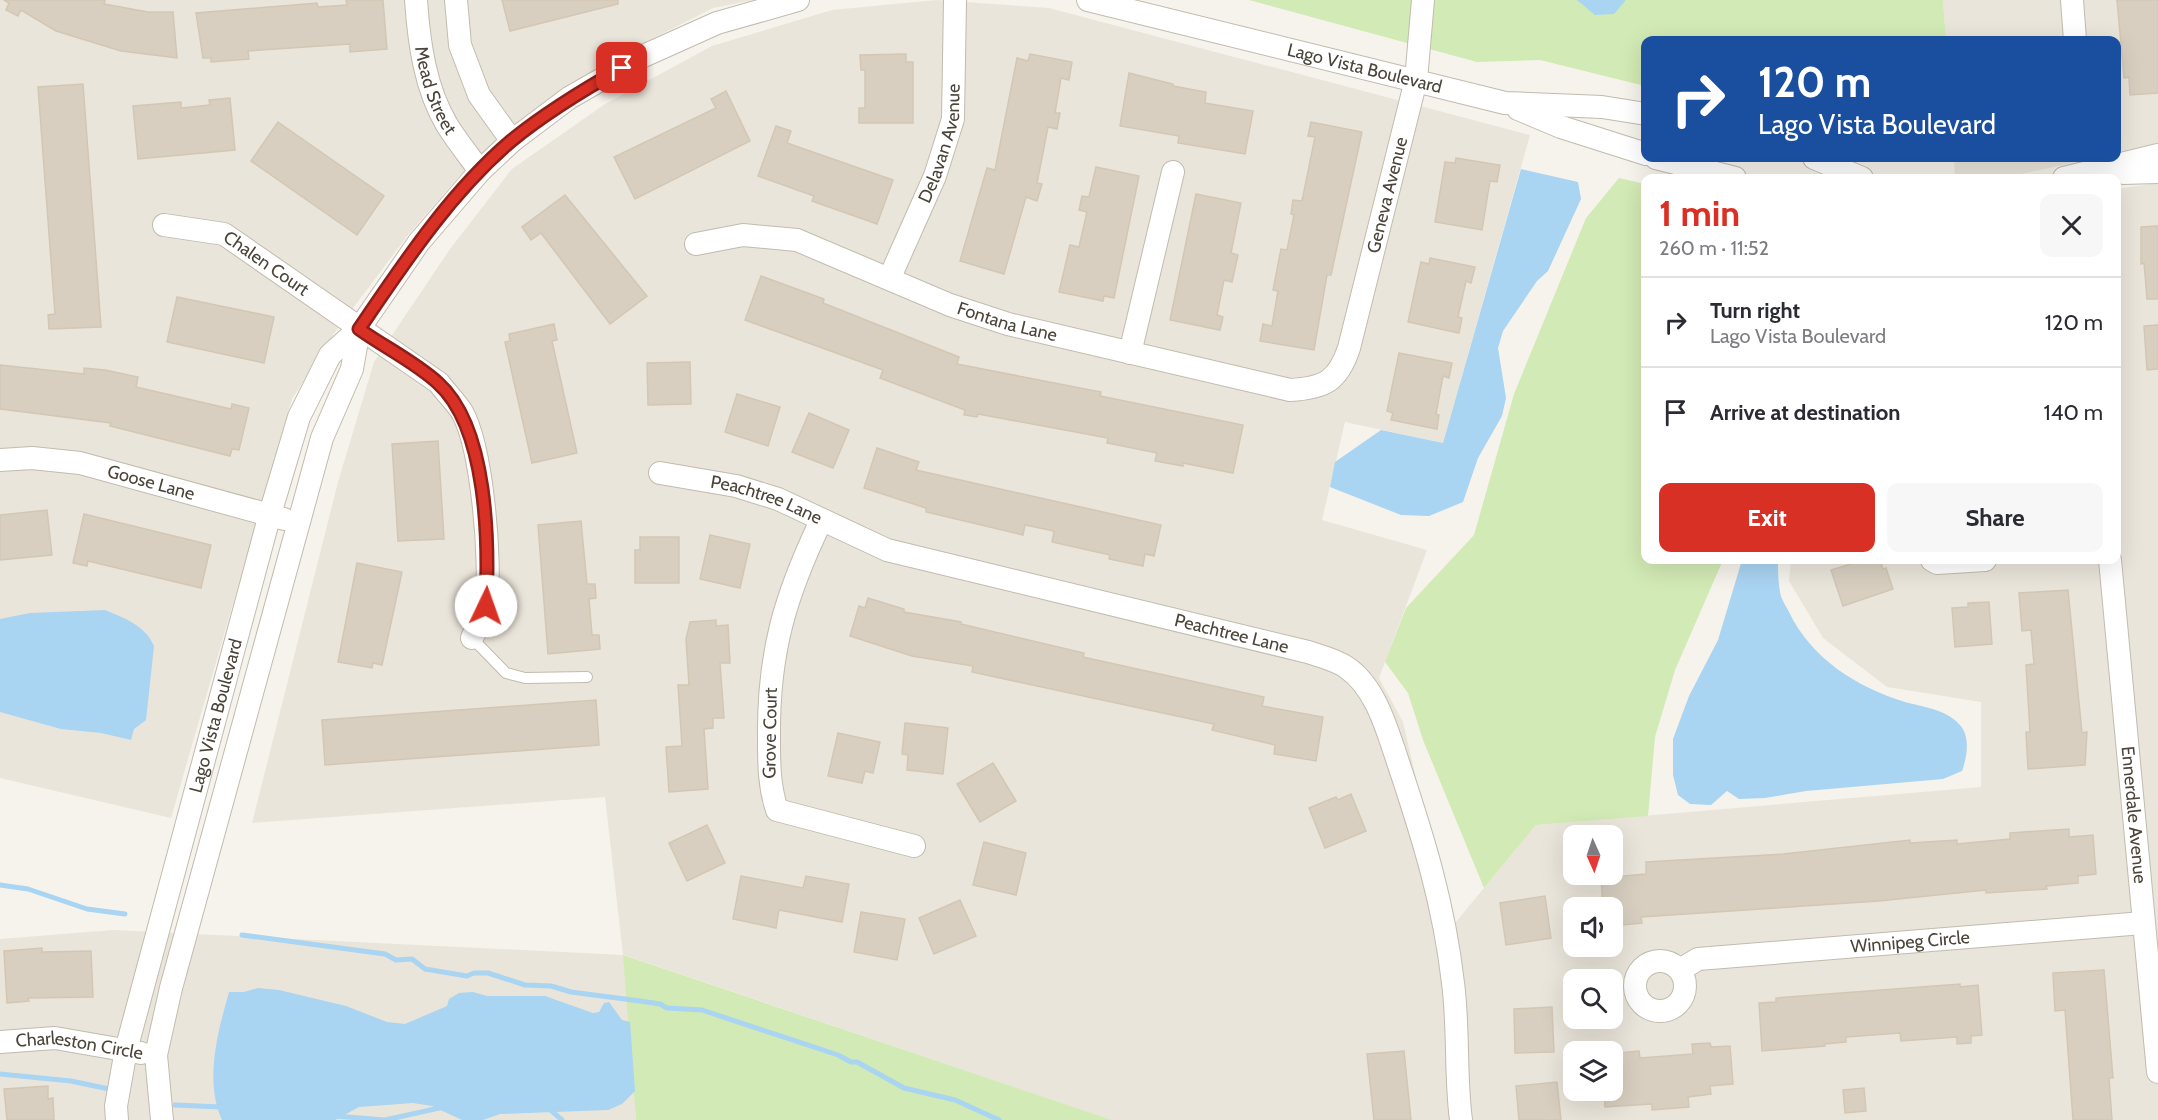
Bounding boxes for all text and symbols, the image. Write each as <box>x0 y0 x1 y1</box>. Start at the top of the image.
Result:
street label: Lago Vista Boulevard <box>1285 39 1444 98</box>
pin <box>596 42 647 93</box>
street label: Mead Street <box>410 44 461 139</box>
icon: arrive <box>605 51 638 84</box>
text: 120 m <box>1758 56 1871 108</box>
icon: right <box>1659 60 1737 138</box>
street label: Delavan Avenue <box>913 83 965 206</box>
text: Lago Vista Boulevard <box>1758 108 1996 141</box>
street label: Geneva Avenue <box>1362 135 1412 255</box>
text: 1 min <box>1659 191 1740 235</box>
button: close <box>2040 194 2103 257</box>
street label: Chalen Court <box>219 226 313 300</box>
text: 260 m · 11:52 <box>1659 236 1769 260</box>
street label: Fontana Lane <box>954 297 1059 346</box>
text: Turn right <box>1710 297 1800 324</box>
icon: right <box>1659 306 1692 339</box>
text: 120 m <box>2045 309 2103 336</box>
text: Lago Vista Boulevard <box>1710 324 1886 348</box>
icon: arrive <box>1659 396 1692 429</box>
text: Arrive at destination <box>1710 399 1900 426</box>
text: 140 m <box>2044 399 2103 426</box>
street label: Goose Lane <box>105 460 197 505</box>
street label: Peachtree Lane <box>709 471 826 529</box>
button: Exit <box>1659 483 1875 552</box>
button: Share <box>1887 483 2103 552</box>
position arrow <box>454 574 518 638</box>
street label: Peachtree Lane <box>1172 609 1291 658</box>
street label: Lago Vista Boulevard <box>185 636 247 795</box>
street label: Grove Court <box>758 687 782 779</box>
street label: Ennerdale Avenue <box>2117 745 2151 885</box>
north arrow <box>1563 825 1623 885</box>
map controls <box>1563 825 1623 1101</box>
button: sound <box>1563 897 1623 957</box>
street label: Winnipeg Circle <box>1850 926 1971 958</box>
button: search <box>1563 969 1623 1029</box>
street label: Charleston Circle <box>15 1027 145 1064</box>
button: layers <box>1563 1041 1623 1101</box>

